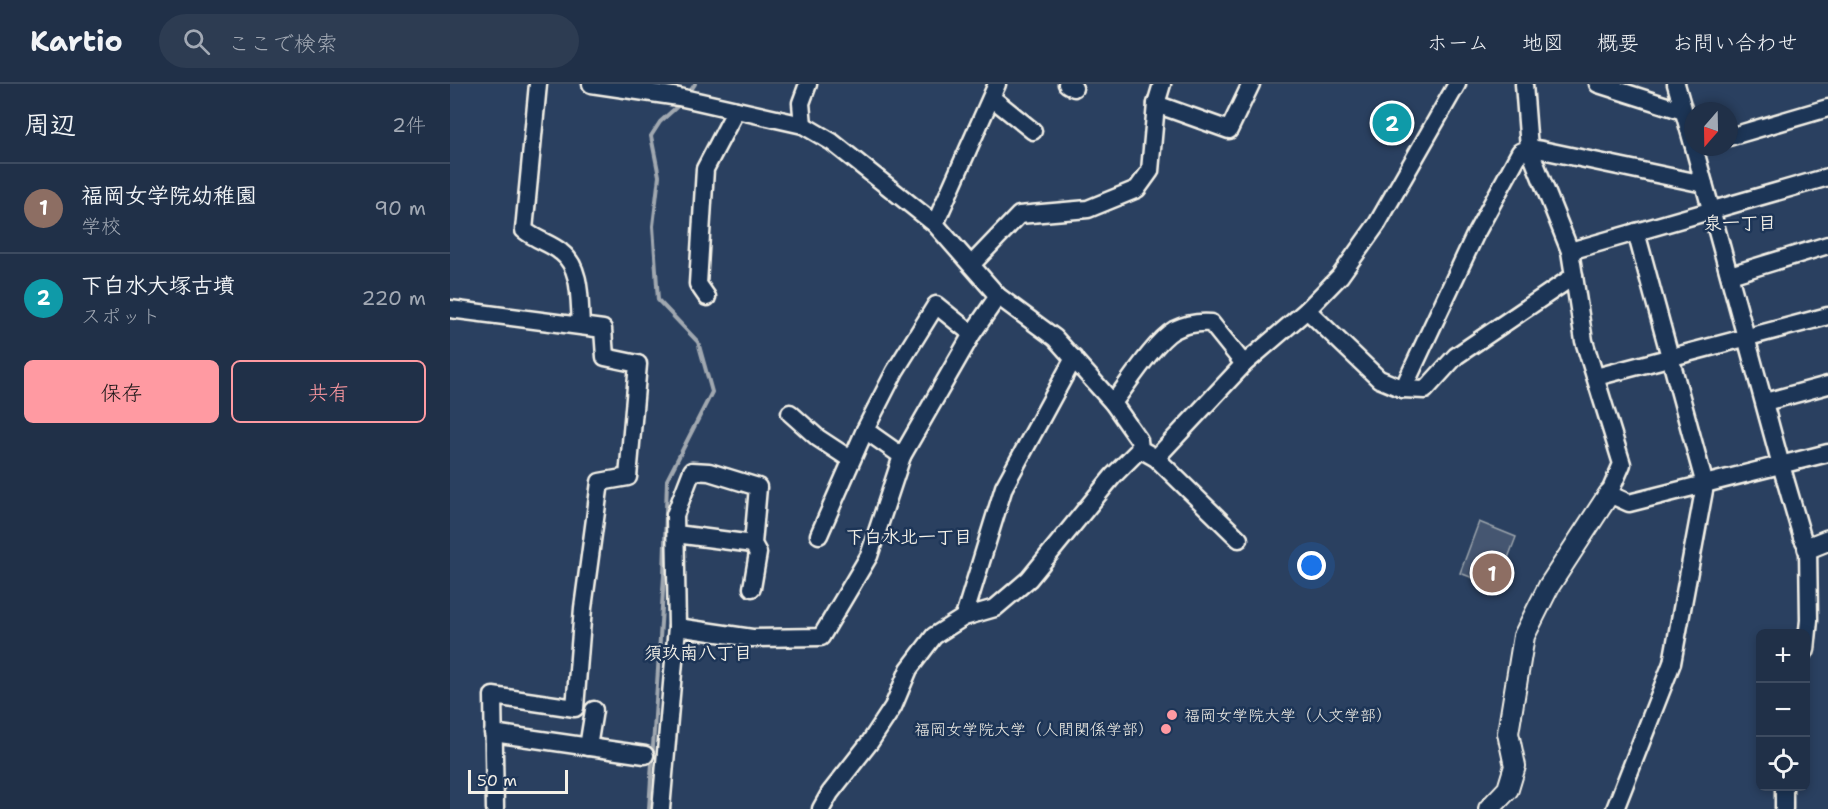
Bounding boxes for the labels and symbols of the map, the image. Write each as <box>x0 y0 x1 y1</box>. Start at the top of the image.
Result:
pin: 2 <box>1372 100 1412 146</box>
north arrow <box>1684 102 1738 156</box>
district label: 泉一丁目 <box>1704 211 1776 235</box>
district label: 下白水北一丁目 <box>846 525 972 549</box>
pin: 1 <box>1472 550 1512 596</box>
your location <box>1297 551 1326 580</box>
district label: 須玖南八丁目 <box>644 641 752 665</box>
place label: 福岡女学院大学（人文学部） <box>1184 705 1392 726</box>
marker: 福岡女学院大学（人文学部） <box>1165 708 1179 722</box>
place label: 福岡女学院大学（人間関係学部） <box>914 719 1154 740</box>
marker: 福岡女学院大学（人間関係学部） <box>1159 722 1173 736</box>
scale bar <box>468 767 568 794</box>

